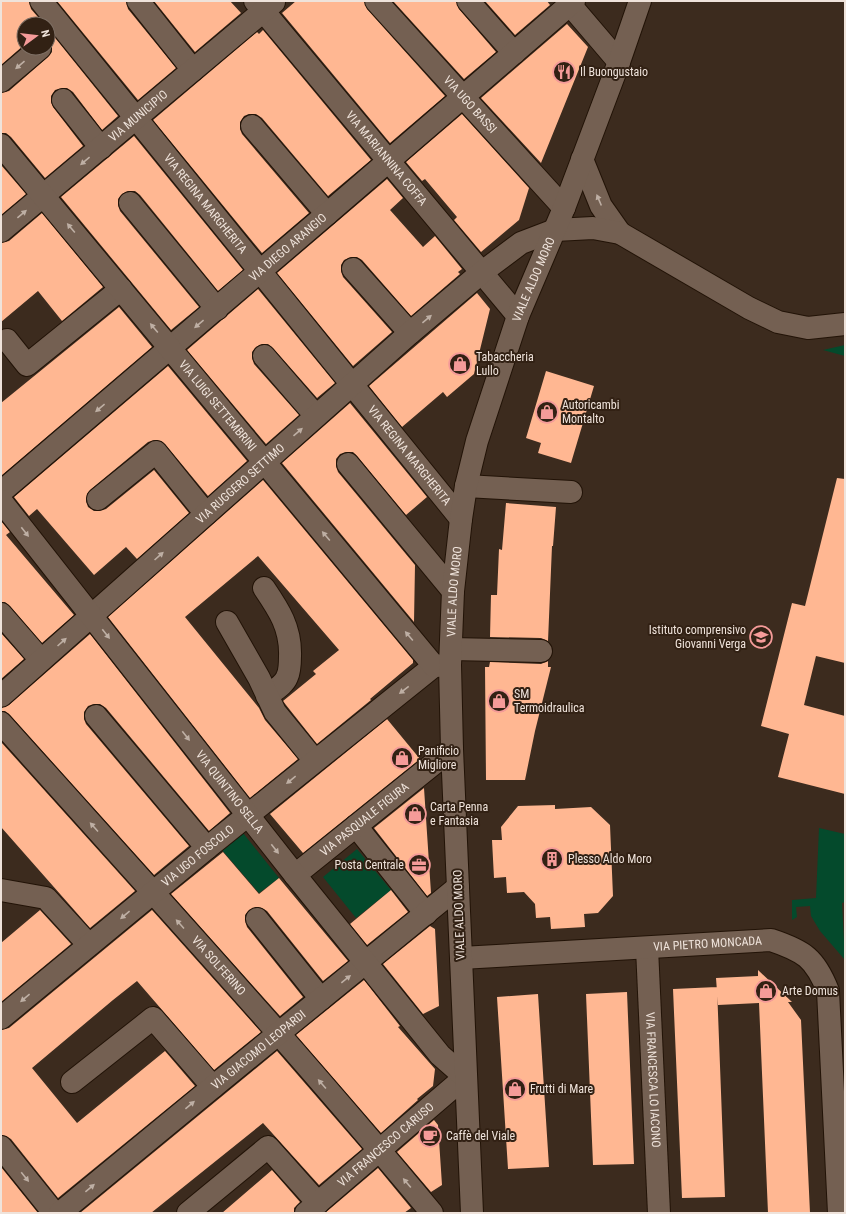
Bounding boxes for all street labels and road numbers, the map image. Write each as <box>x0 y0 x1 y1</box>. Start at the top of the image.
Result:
street label: VIA UGO BASSI <box>441 73 500 136</box>
street label: VIA MUNICIPIO <box>106 87 170 145</box>
street label: VIA MARIANNINA COFFA <box>343 108 430 208</box>
street label: VIA REGINA MARGHERITA <box>161 151 250 256</box>
street label: VIA DIEGO ARANGIO <box>246 210 329 284</box>
street label: VIALE ALDO MORO <box>510 235 558 323</box>
street label: VIA LUIGI SETTEMBRINI <box>176 357 259 454</box>
street label: VIA REGINA MARGHERITA <box>365 403 454 508</box>
street label: VIA RUGGERO SETTIMO <box>193 441 287 526</box>
street label: VIALE ALDO MORO <box>444 546 465 637</box>
street label: VIA QUINTINO SELLA <box>193 748 266 836</box>
street label: VIA PASQUALE FIGURA <box>317 779 412 859</box>
street label: VIA UGO FOSCOLO <box>159 822 237 889</box>
street label: VIALE ALDO MORO <box>450 870 468 960</box>
street label: VIA SOLFERINO <box>189 933 249 998</box>
street label: VIA PIETRO MONCADA <box>653 934 762 954</box>
street label: VIA GIACOMO LEOPARDI <box>209 1007 309 1092</box>
street label: VIA FRANCESCA LO IACONO <box>643 1012 663 1148</box>
street label: VIA FRANCESCO CARUSO <box>335 1100 437 1190</box>

